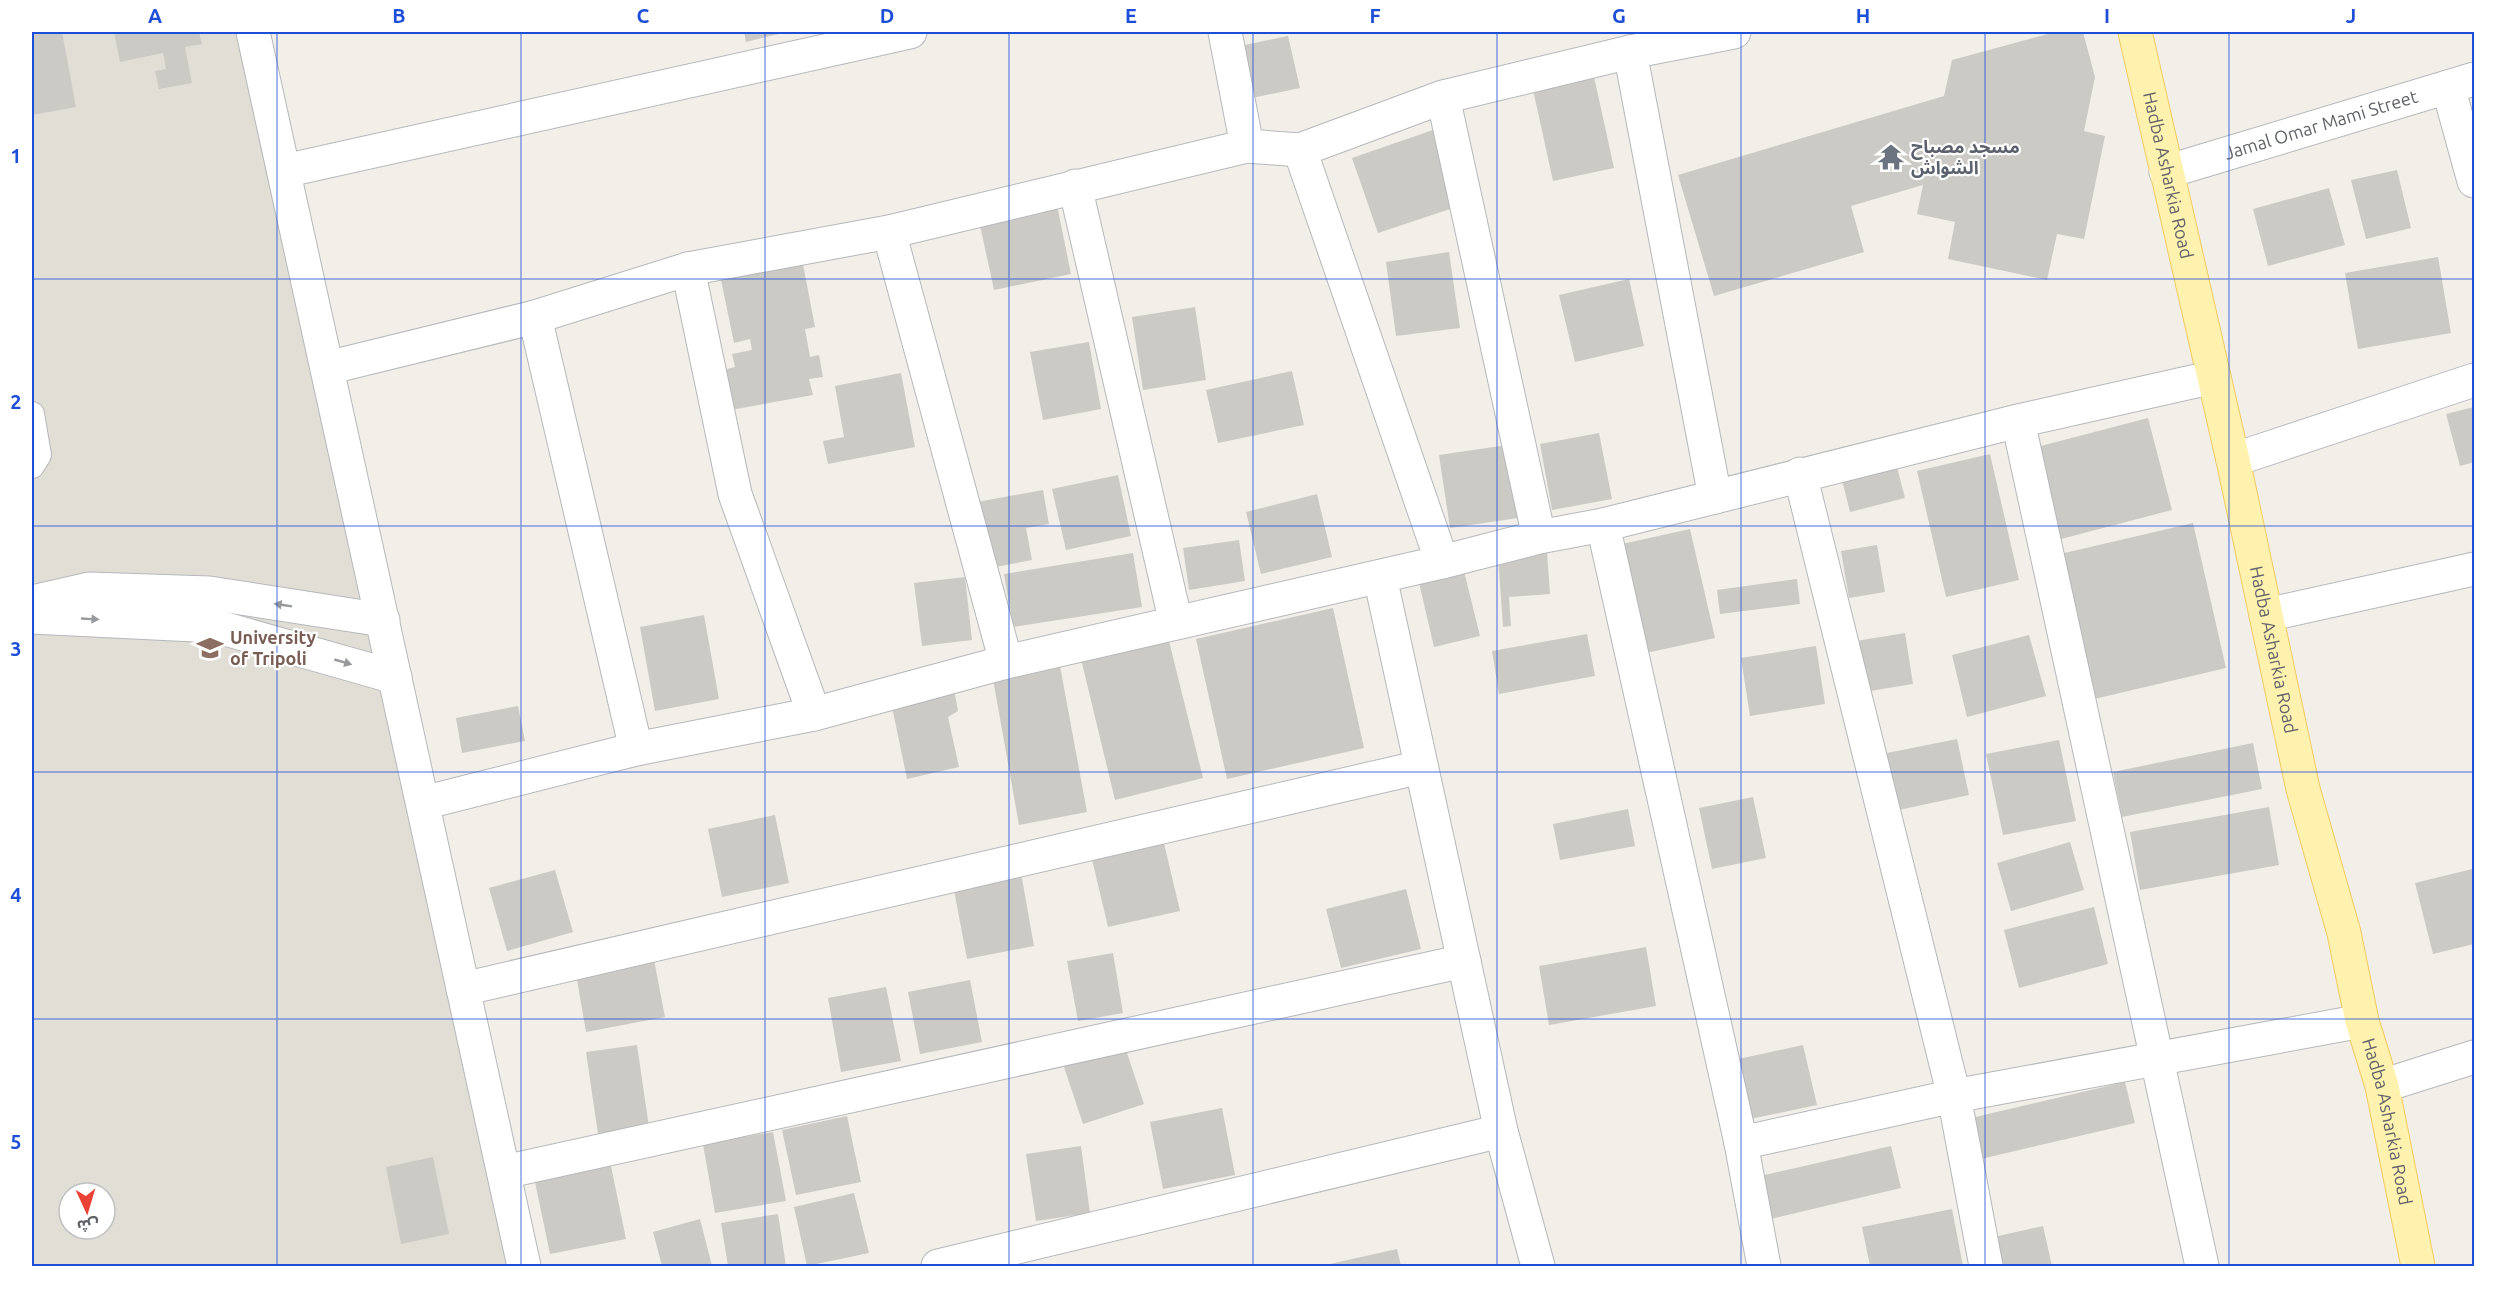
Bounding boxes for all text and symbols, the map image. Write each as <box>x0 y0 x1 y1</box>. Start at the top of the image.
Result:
text: A <box>148 4 162 27</box>
text: B <box>392 4 406 27</box>
text: C <box>637 4 650 27</box>
text: D <box>880 4 894 27</box>
text: E <box>1125 4 1137 27</box>
text: F <box>1369 4 1381 27</box>
text: G <box>1612 4 1626 27</box>
text: H <box>1856 4 1870 27</box>
text: I <box>2104 4 2110 27</box>
text: J <box>2346 4 2356 27</box>
street label: Jamal Omar Mami Street <box>2222 86 2420 163</box>
street label: Hadba Asharkia Road <box>2140 90 2198 261</box>
place label: مسجد مصباح الشواش <box>1911 136 2020 178</box>
temple icon: مسجد مصباح الشواش <box>1876 142 1906 172</box>
text: 1 <box>10 144 22 167</box>
text: 2 <box>10 390 22 413</box>
street label: Hadba Asharkia Road <box>2247 564 2302 735</box>
one-way arrow <box>274 600 293 609</box>
one-way arrow <box>80 615 99 624</box>
place label: University of Tripoli <box>230 627 317 668</box>
school or university icon: University of Tripoli <box>195 633 225 663</box>
text: 3 <box>10 637 22 660</box>
one-way arrow <box>334 658 352 667</box>
text: 4 <box>10 883 22 906</box>
street label: Hadba Asharkia Road <box>2359 1036 2417 1207</box>
text: 5 <box>10 1130 22 1153</box>
north arrow <box>57 1181 117 1241</box>
text: ش <box>76 1215 100 1236</box>

